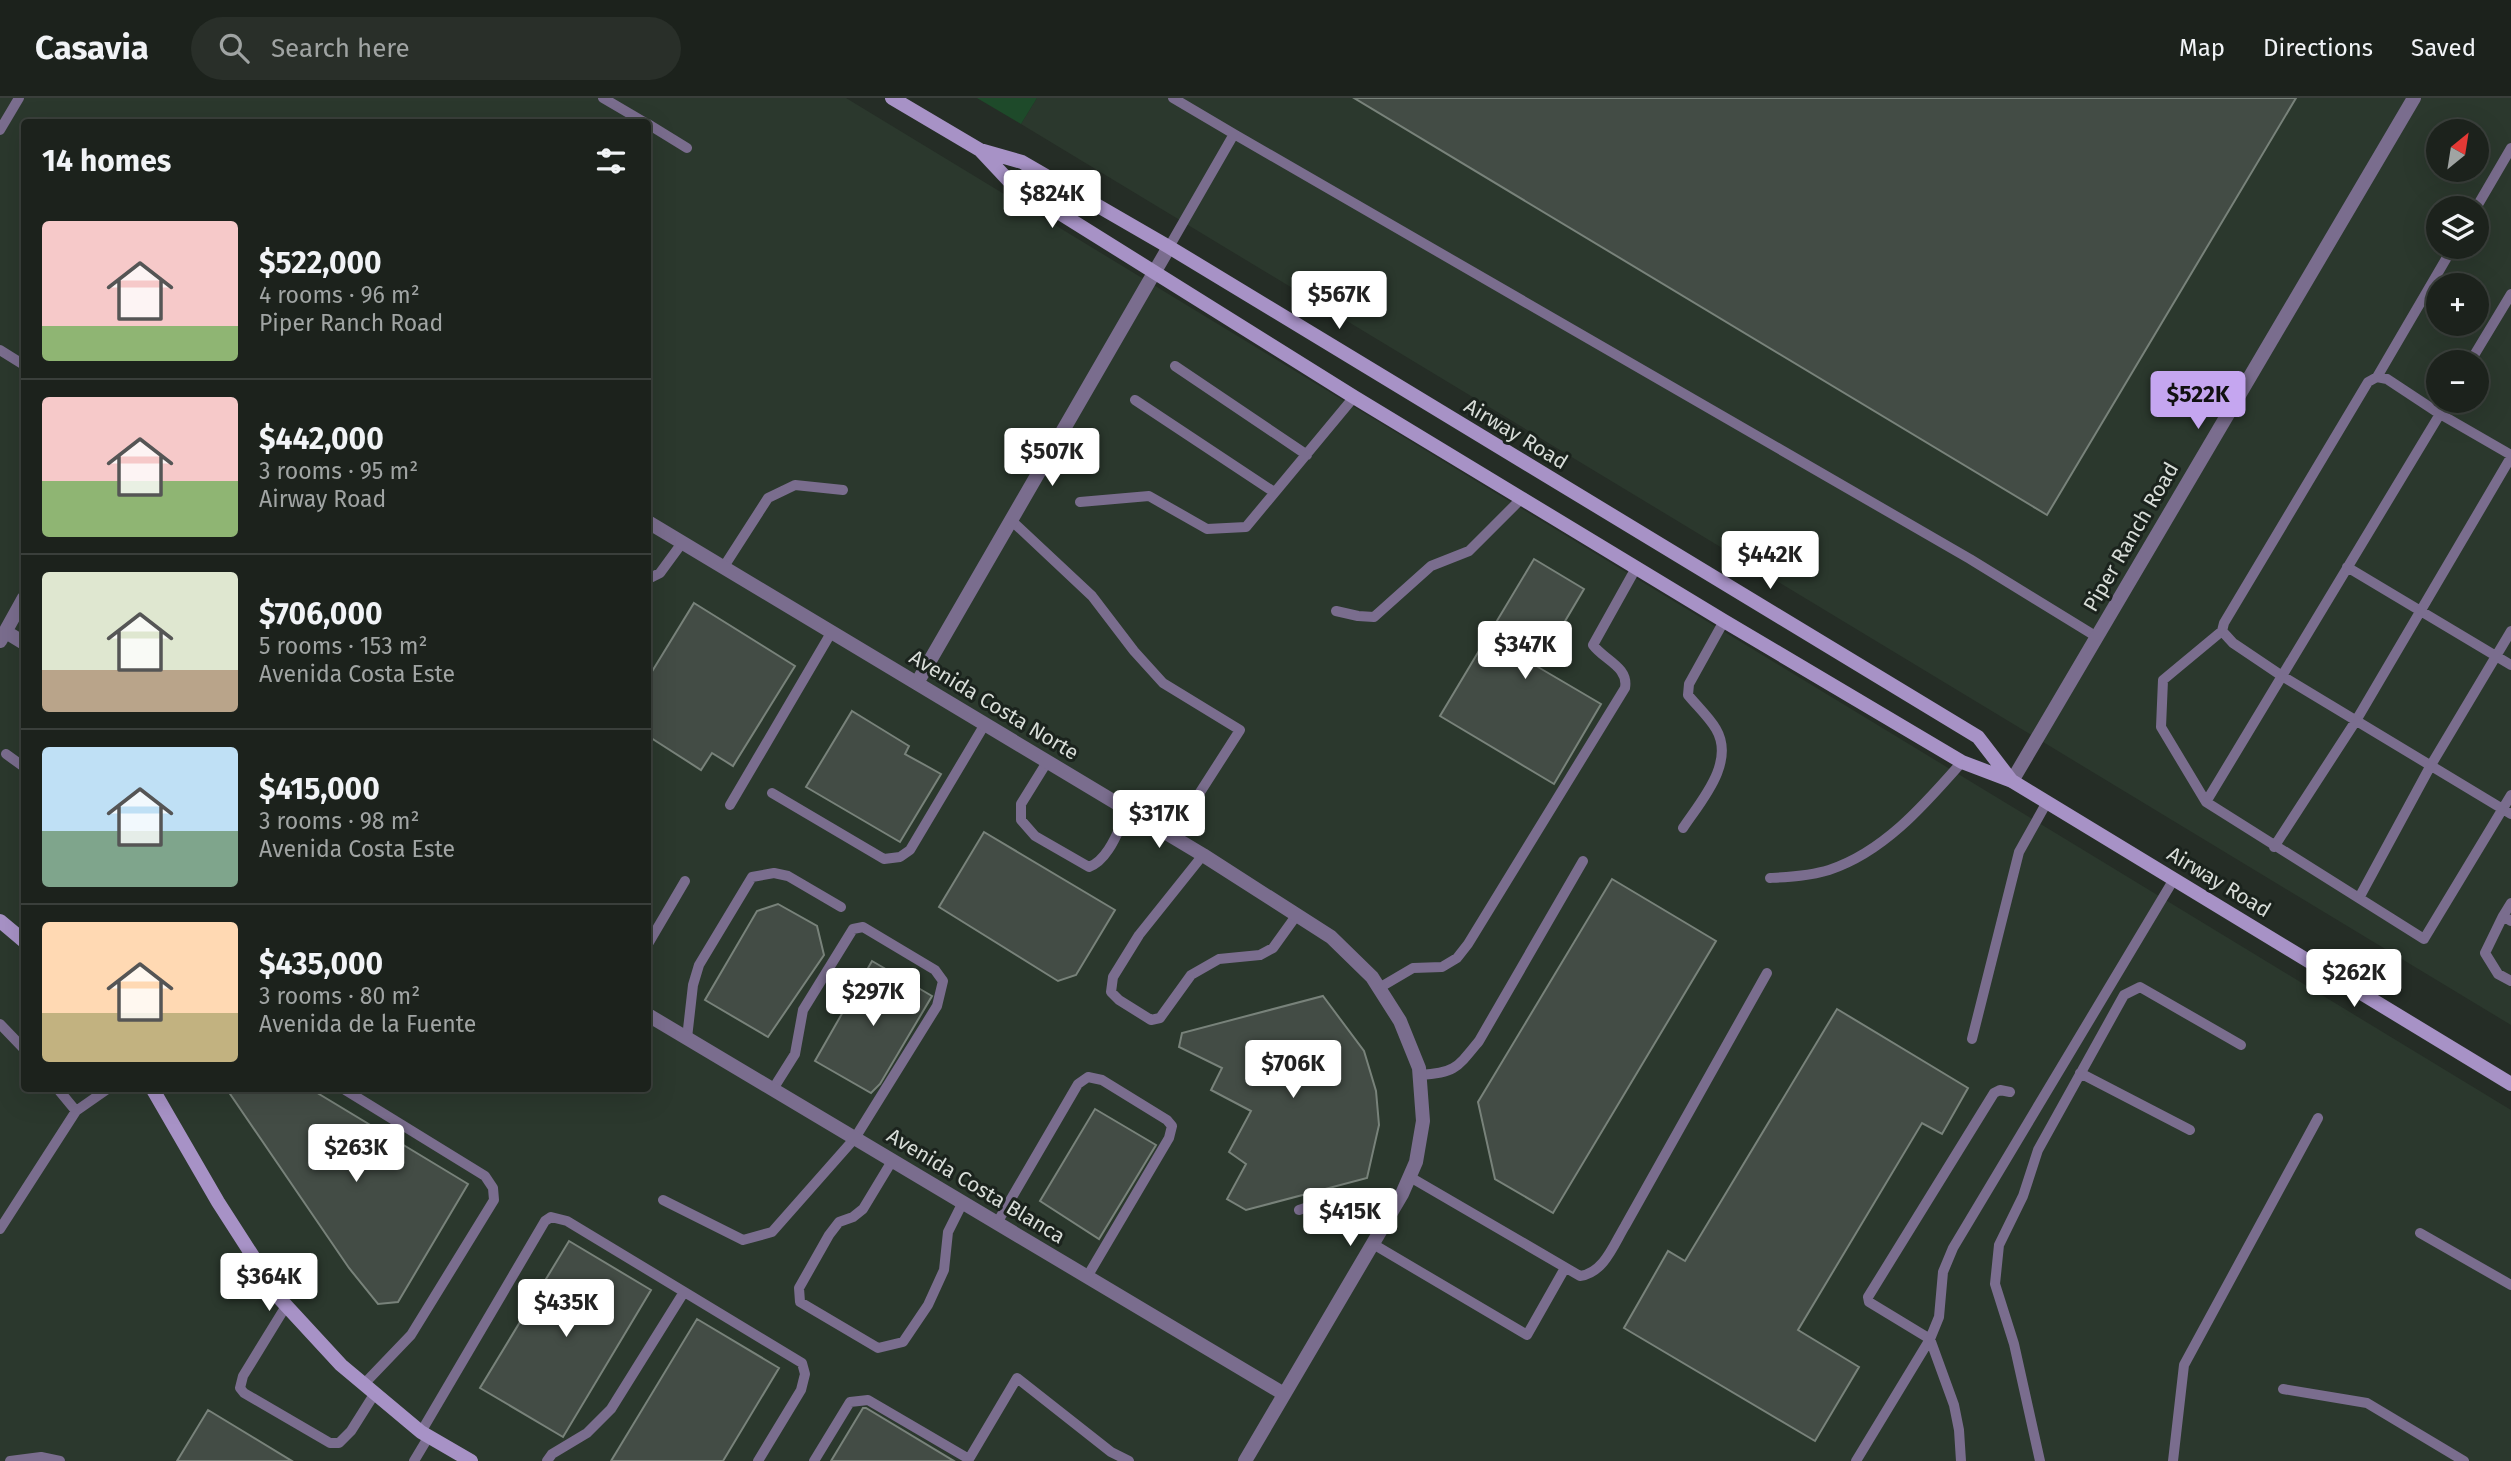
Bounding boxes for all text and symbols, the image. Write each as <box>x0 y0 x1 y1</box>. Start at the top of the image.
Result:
search box <box>191 17 681 80</box>
text: Casavia <box>35 28 149 68</box>
icon: search <box>215 29 253 67</box>
text: Search here <box>271 33 410 64</box>
text: Map <box>2179 34 2225 62</box>
text: Directions <box>2263 34 2373 62</box>
text: Saved <box>2411 34 2476 62</box>
north arrow <box>2426 119 2488 182</box>
map controls <box>2426 119 2489 413</box>
icon: filters <box>592 142 630 180</box>
text: 14 homes <box>42 143 171 179</box>
pin: $824K <box>1003 170 1101 230</box>
text: $824K <box>1020 179 1084 207</box>
button: layers <box>2426 196 2489 259</box>
text: $522,000 <box>259 245 382 281</box>
icon: home <box>98 249 182 333</box>
pin: $567K <box>1290 272 1388 331</box>
button: + <box>2426 273 2489 336</box>
text: $567K <box>1308 280 1370 308</box>
text: 4 rooms · 96 m² <box>259 281 420 309</box>
text: Piper Ranch Road <box>259 309 443 337</box>
button: − <box>2426 350 2489 413</box>
pin: $522K <box>2149 372 2247 431</box>
text: $522K <box>2167 380 2229 408</box>
street label: Airway Road <box>1459 393 1573 475</box>
text: $442,000 <box>259 421 384 457</box>
icon: home <box>98 425 182 509</box>
pin: $507K <box>1003 428 1101 488</box>
text: $507K <box>1020 437 1084 465</box>
text: 3 rooms · 95 m² <box>259 457 418 485</box>
street label: Piper Ranch Road <box>2078 458 2184 616</box>
text: Airway Road <box>259 485 386 513</box>
pin: $442K <box>1721 532 1819 591</box>
text: $442K <box>1738 540 1802 568</box>
text: $706,000 <box>259 596 382 632</box>
icon: home <box>98 600 182 684</box>
pin: $347K <box>1476 622 1574 681</box>
text: $347K <box>1494 630 1556 658</box>
text: 5 rooms · 153 m² <box>259 632 428 660</box>
street label: Avenida Costa Norte <box>905 644 1083 766</box>
text: Avenida Costa Este <box>259 660 455 688</box>
text: $415,000 <box>259 771 380 807</box>
icon: home <box>98 775 182 859</box>
pin: $317K <box>1110 790 1208 850</box>
text: $317K <box>1129 799 1189 827</box>
text: 3 rooms · 98 m² <box>259 807 419 835</box>
text: Avenida Costa Este <box>259 835 455 863</box>
street label: Airway Road <box>2162 841 2276 923</box>
text: $435,000 <box>259 946 383 982</box>
icon: home <box>98 950 182 1034</box>
pin: $262K <box>2305 950 2403 1009</box>
text: $262K <box>2322 958 2386 986</box>
pin: $297K <box>824 968 922 1028</box>
text: $297K <box>842 977 904 1005</box>
text: 3 rooms · 80 m² <box>259 982 420 1010</box>
text: Avenida de la Fuente <box>259 1010 476 1038</box>
pin: $706K <box>1244 1040 1342 1100</box>
text: $706K <box>1261 1049 1325 1077</box>
street label: Avenida Costa Blanca <box>882 1123 1070 1249</box>
pin: $263K <box>307 1124 405 1184</box>
text: $263K <box>324 1133 388 1161</box>
pin: $415K <box>1301 1188 1399 1248</box>
text: $415K <box>1319 1197 1381 1225</box>
pin: $364K <box>220 1254 318 1313</box>
text: $364K <box>236 1262 302 1290</box>
pin: $435K <box>517 1280 615 1339</box>
text: $435K <box>534 1288 598 1316</box>

